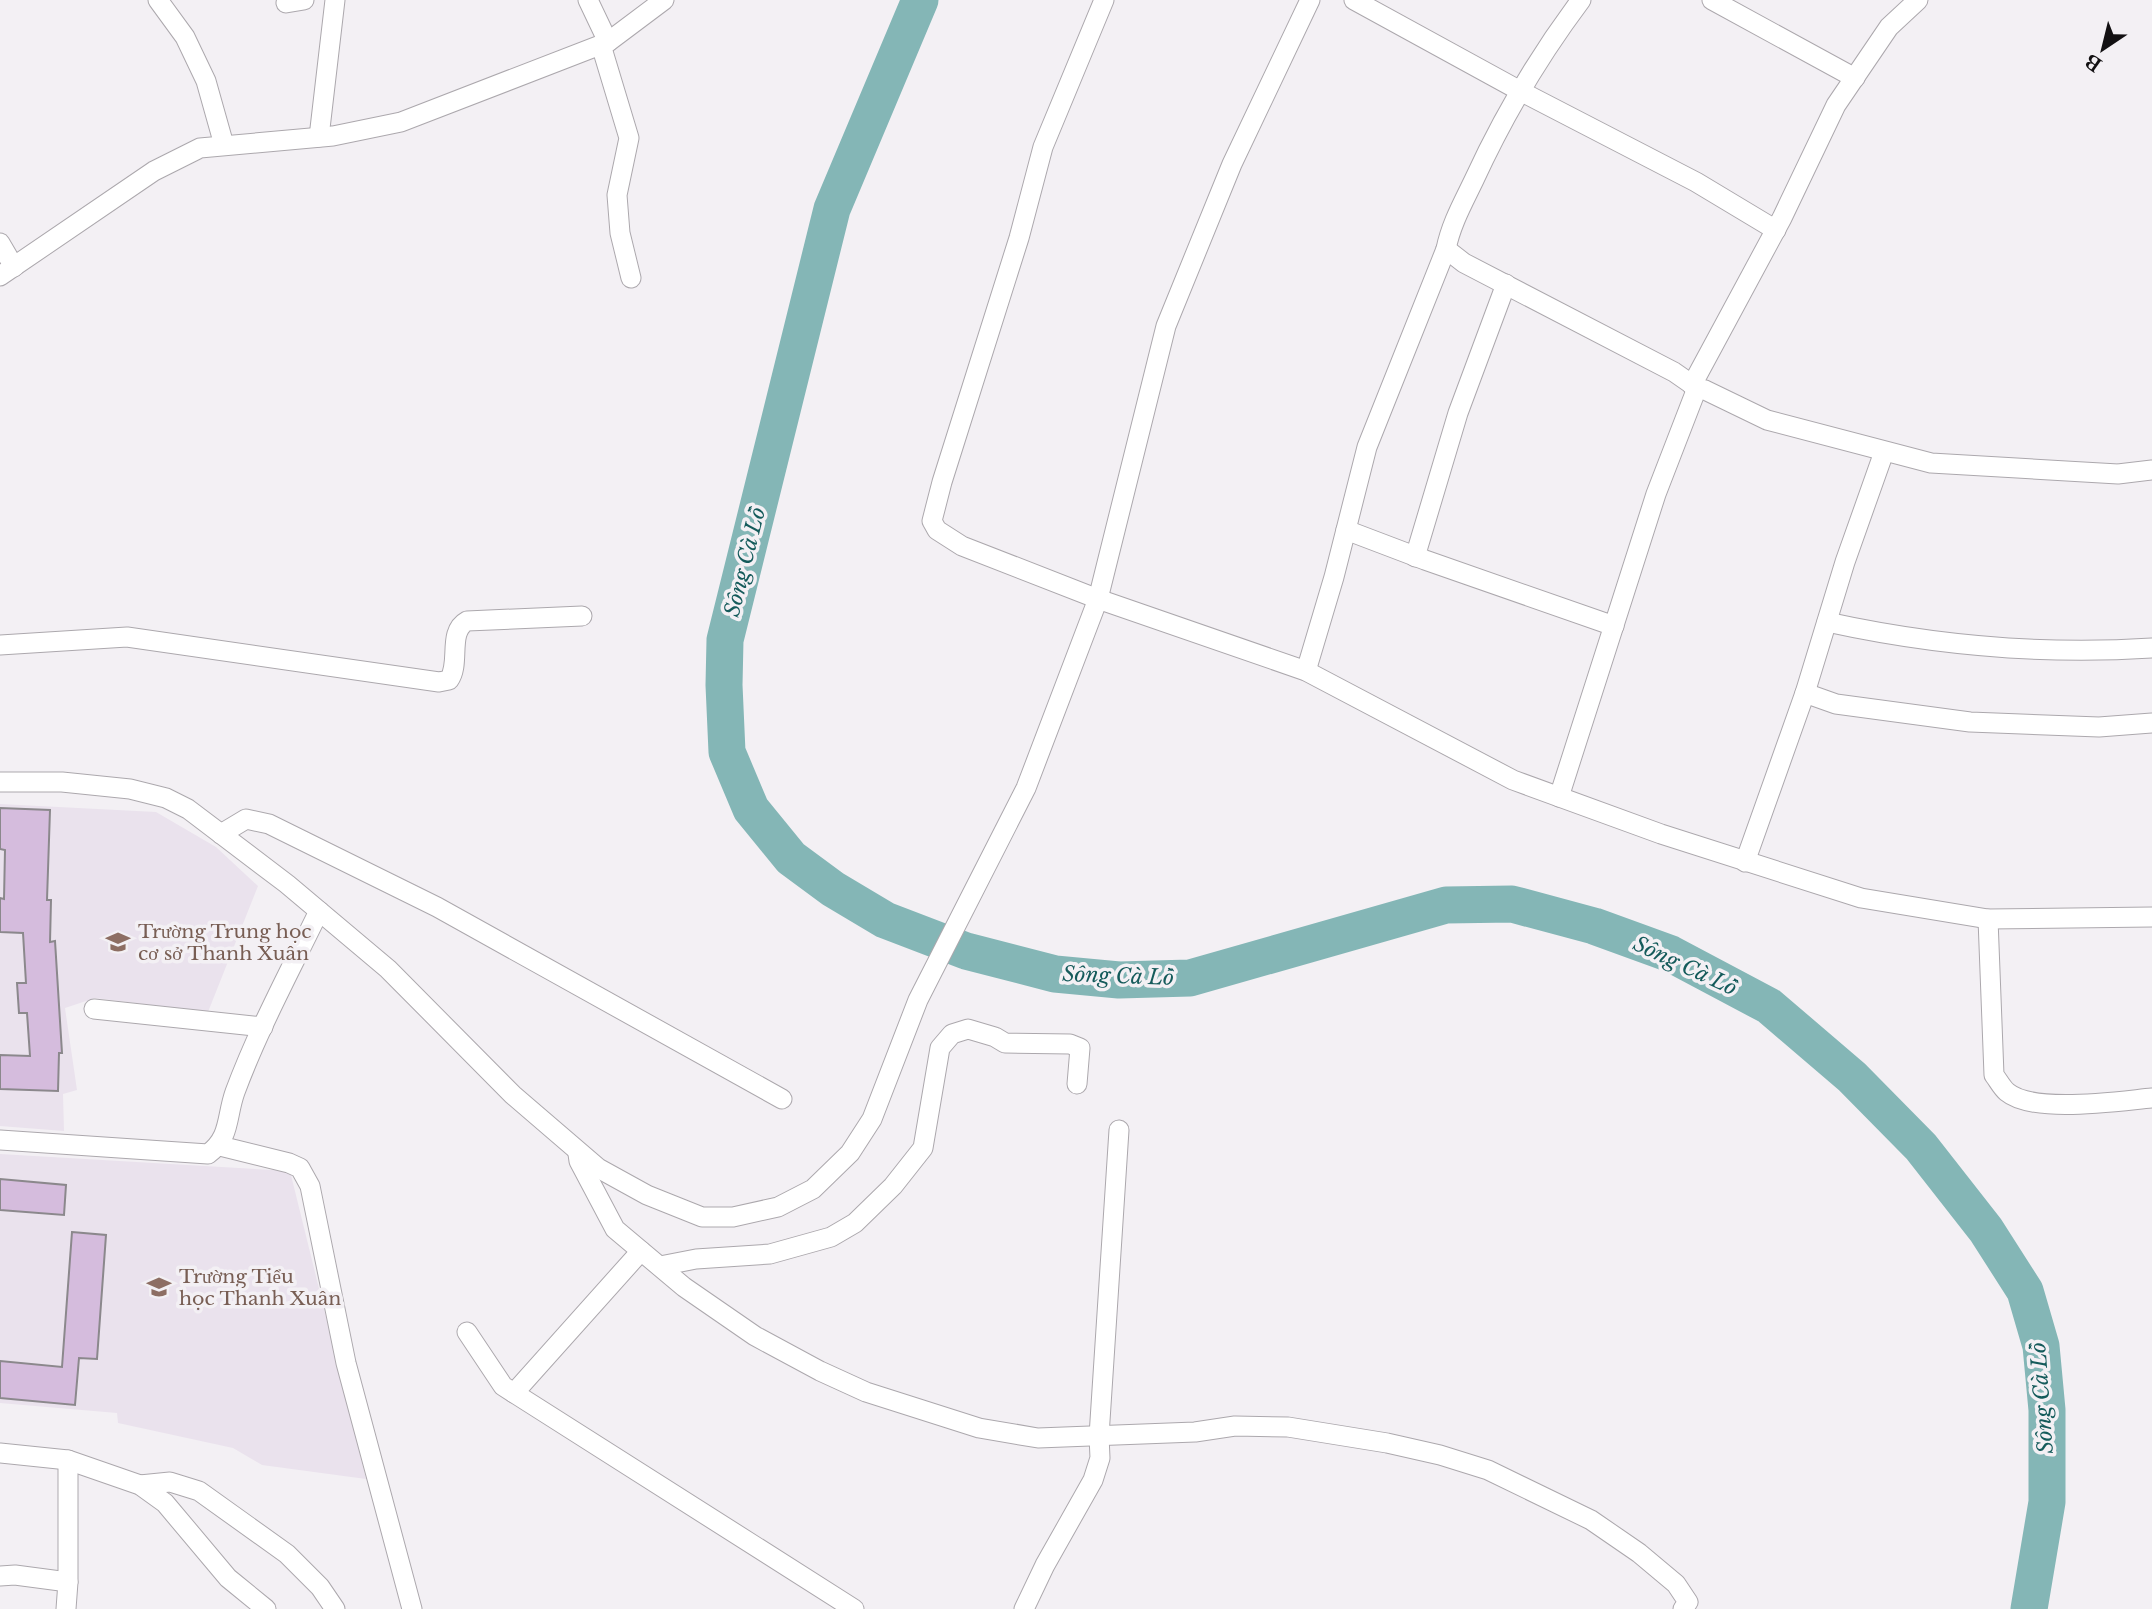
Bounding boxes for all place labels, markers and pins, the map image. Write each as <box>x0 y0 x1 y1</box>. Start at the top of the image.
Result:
place label: Trường Trung học cơ sở Thanh Xuân <box>138 920 312 965</box>
school or university icon: Trường Trung học cơ sở Thanh Xuân <box>104 928 132 956</box>
place label: Trường Tiểu học Thanh Xuân <box>179 1265 341 1310</box>
school or university icon: Trường Tiểu học Thanh Xuân <box>145 1273 173 1301</box>

